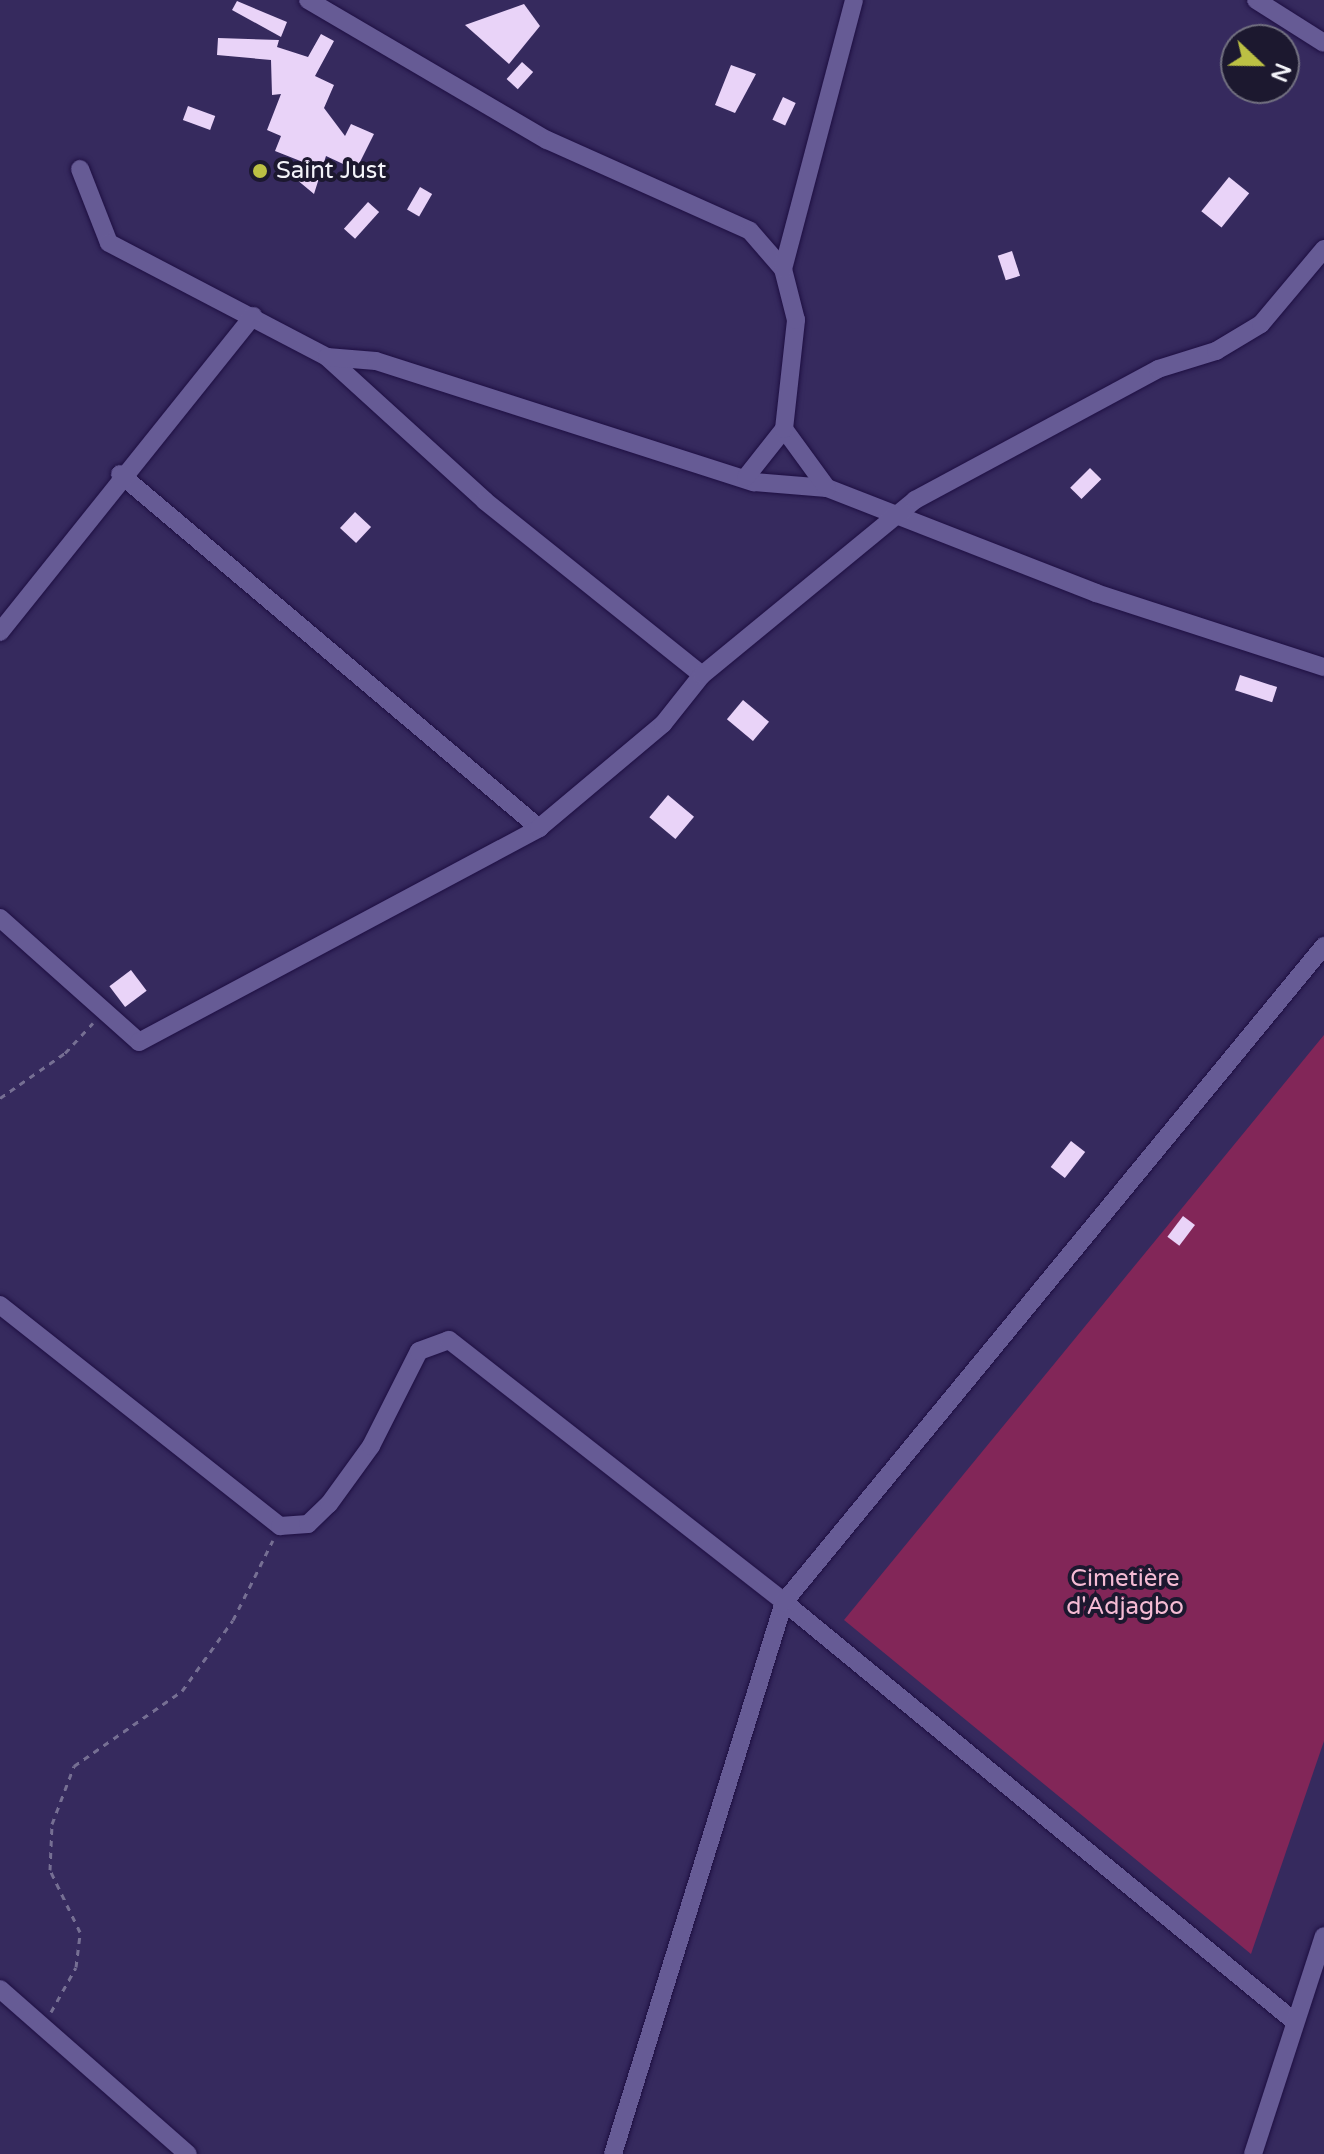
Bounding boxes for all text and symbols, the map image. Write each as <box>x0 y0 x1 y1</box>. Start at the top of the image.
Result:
north arrow <box>1220 24 1300 104</box>
text: N <box>1265 59 1296 85</box>
place label: Saint Just <box>276 157 386 185</box>
marker: Saint Just <box>251 162 269 180</box>
park label: Cimetière d'Adjagbo <box>1066 1565 1184 1621</box>

